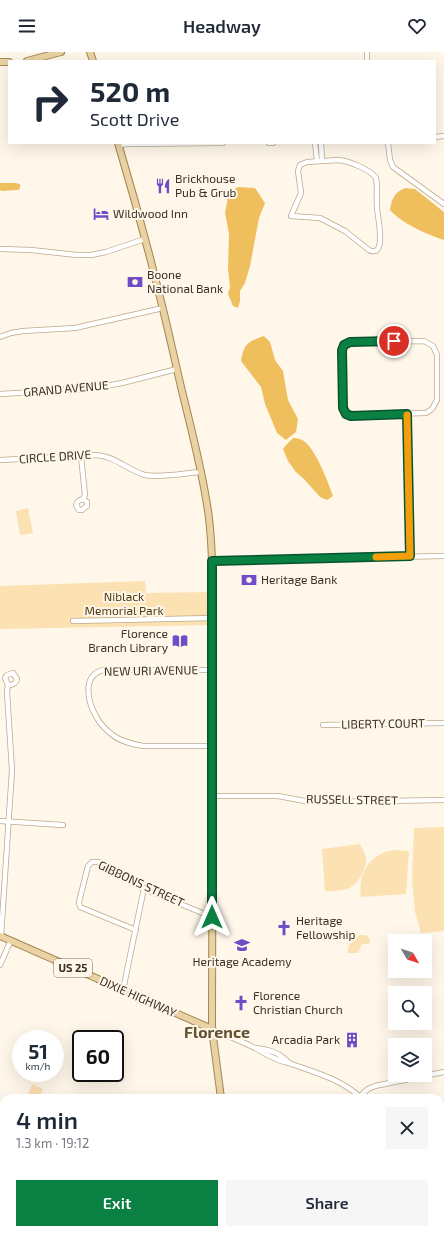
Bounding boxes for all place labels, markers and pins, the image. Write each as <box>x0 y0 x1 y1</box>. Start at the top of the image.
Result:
place label: Brickhouse Pub & Grub <box>175 171 237 199</box>
restaurant icon: Brickhouse Pub & Grub <box>154 177 172 195</box>
hotel icon: Wildwood Inn <box>92 205 110 223</box>
place label: Wildwood Inn <box>113 206 188 220</box>
place label: Boone National Bank <box>147 267 223 295</box>
bank icon: Boone National Bank <box>126 273 144 291</box>
pin <box>377 324 411 358</box>
bank icon: Heritage Bank <box>240 571 258 589</box>
place label: Heritage Bank <box>261 572 337 586</box>
place label: Florence Branch Library <box>88 626 169 654</box>
library icon: Florence Branch Library <box>171 632 189 650</box>
place label: Heritage Fellowship <box>296 913 356 941</box>
church icon: Heritage Fellowship <box>275 919 293 937</box>
school or university icon: Heritage Academy <box>233 936 251 954</box>
place label: Heritage Academy <box>193 954 292 968</box>
place label: Florence Christian Church <box>253 988 343 1016</box>
church icon: Florence Christian Church <box>232 994 250 1012</box>
building icon: Arcadia Park <box>343 1031 361 1049</box>
place label: Arcadia Park <box>272 1032 340 1046</box>

